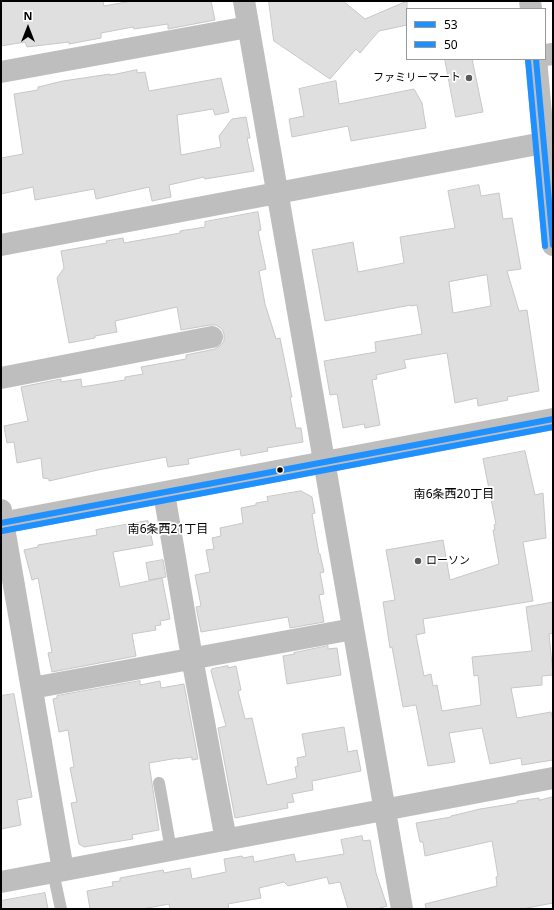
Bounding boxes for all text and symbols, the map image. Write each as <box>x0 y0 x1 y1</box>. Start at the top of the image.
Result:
north arrow <box>8 8 48 48</box>
text: N <box>24 8 32 23</box>
legend <box>406 8 546 60</box>
text: 53 <box>444 16 458 33</box>
text: 50 <box>444 36 458 53</box>
place label: ファミリーマート <box>373 71 461 85</box>
marker: ファミリーマート <box>464 73 474 83</box>
unlabelled marker <box>275 465 285 475</box>
district label: 南6条西20丁目 <box>414 488 494 502</box>
district label: 南6条西21丁目 <box>128 523 208 537</box>
place label: ローソン <box>426 554 470 568</box>
marker: ローソン <box>413 556 423 566</box>

